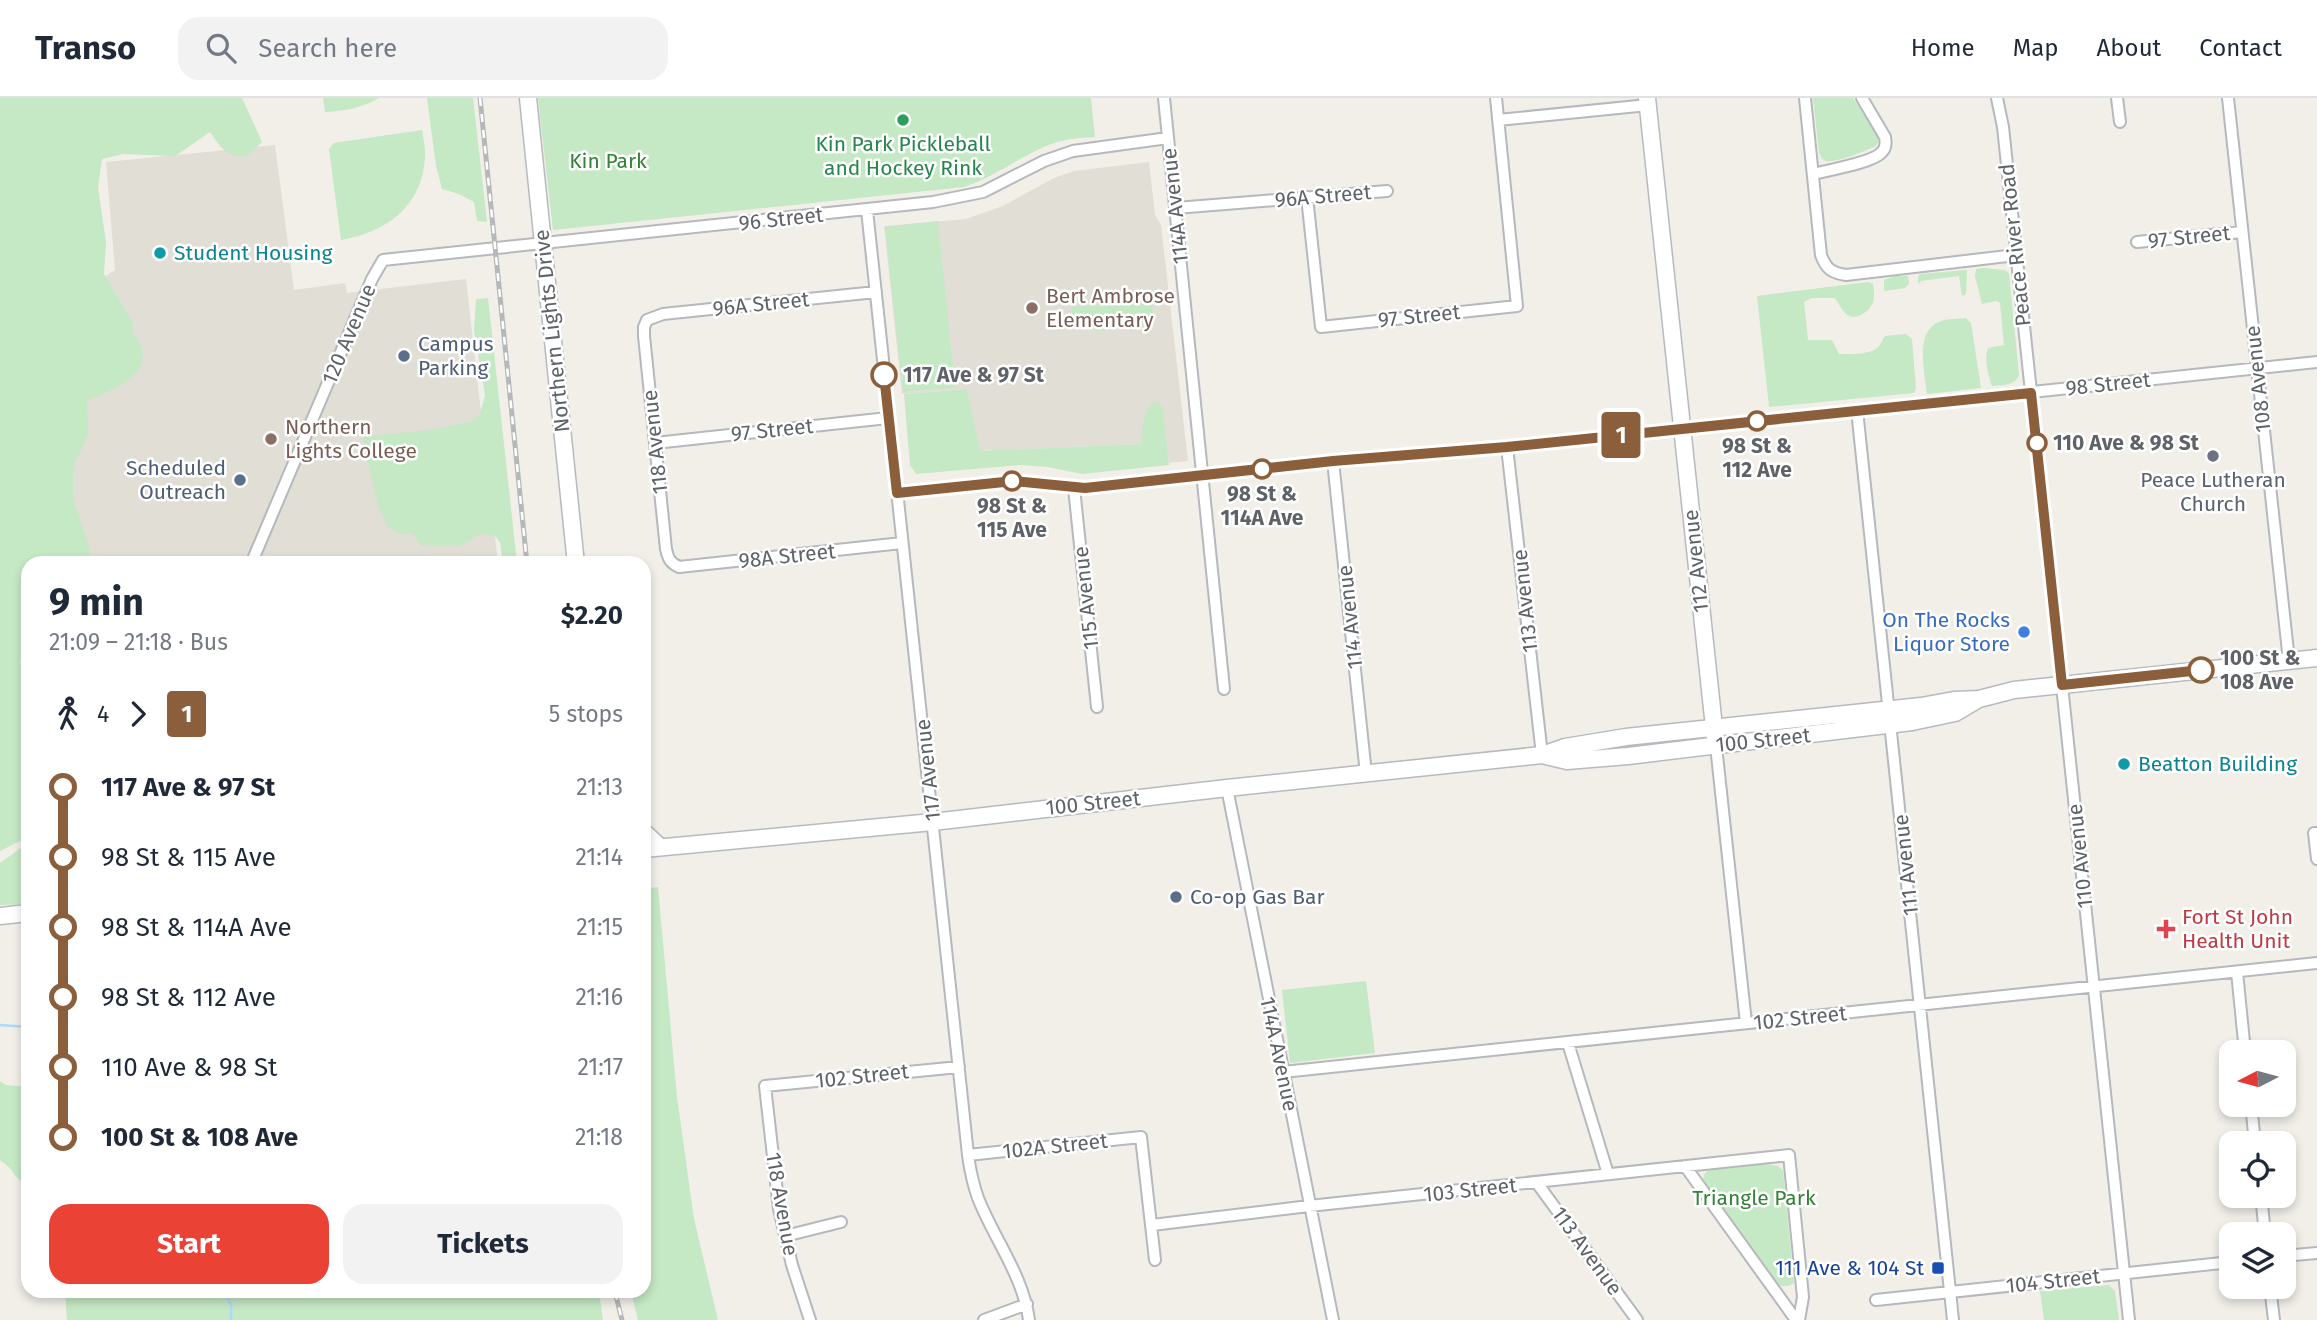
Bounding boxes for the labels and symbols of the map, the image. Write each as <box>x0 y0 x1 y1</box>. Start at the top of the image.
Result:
marker: Kin Park Pickleball and Hockey Rink <box>895 112 911 128</box>
place label: Kin Park Pickleball and Hockey Rink <box>815 131 991 181</box>
street label: 114A Avenue <box>1156 147 1194 265</box>
park label: Kin Park <box>569 148 647 174</box>
street label: Peace River Road <box>1994 162 2036 328</box>
street label: 96A Street <box>1274 179 1373 213</box>
street label: 96 Street <box>737 202 825 236</box>
street label: 97 Street <box>2147 220 2232 254</box>
street label: Northern Lights Drive <box>528 228 576 434</box>
place label: Student Housing <box>174 240 333 266</box>
marker: Student Housing <box>152 245 168 261</box>
street label: 120 Avenue <box>316 280 382 388</box>
place label: Bert Ambrose Elementary <box>1046 283 1175 333</box>
street label: 96A Street <box>712 286 811 322</box>
street label: 97 Street <box>1377 299 1462 333</box>
marker: Bert Ambrose Elementary <box>1024 300 1040 316</box>
street label: 108 Avenue <box>2239 324 2277 434</box>
place label: Campus Parking <box>418 331 494 381</box>
marker: Campus Parking <box>396 348 412 364</box>
marker: 117 Ave & 97 St <box>871 362 897 388</box>
place label: 117 Ave & 97 St <box>903 362 1045 388</box>
street label: 98 Street <box>2064 367 2152 401</box>
street label: 118 Avenue <box>637 389 673 495</box>
marker: 98 St & 112 Ave <box>1747 411 1767 431</box>
line badge: 1 <box>1598 412 1644 458</box>
street label: 97 Street <box>730 413 815 447</box>
place label: Northern Lights College <box>285 414 417 464</box>
place label: 110 Ave & 98 St <box>2053 430 2200 456</box>
marker: Northern Lights College <box>263 431 279 447</box>
place label: 98 St & 112 Ave <box>1722 433 1792 483</box>
marker: 110 Ave & 98 St <box>2027 433 2047 453</box>
marker: Peace Lutheran Church <box>2205 448 2221 464</box>
place label: Scheduled Outreach <box>126 455 226 505</box>
marker: 98 St & 114A Ave <box>1252 459 1272 479</box>
place label: Peace Lutheran Church <box>2140 467 2286 517</box>
marker: 98 St & 115 Ave <box>1002 471 1022 491</box>
marker: Scheduled Outreach <box>232 472 248 488</box>
place label: 98 St & 114A Ave <box>1221 481 1304 531</box>
place label: 98 St & 115 Ave <box>977 493 1047 543</box>
street label: 112 Avenue <box>1678 508 1714 614</box>
street label: 98A Street <box>737 538 837 574</box>
street label: 115 Avenue <box>1068 545 1104 651</box>
street label: 113 Avenue <box>1507 548 1543 654</box>
street label: 114 Avenue <box>1332 564 1368 670</box>
place label: On The Rocks Liquor Store <box>1882 607 2010 657</box>
marker: On The Rocks Liquor Store <box>2016 624 2032 640</box>
place label: 100 St & 108 Ave <box>2220 645 2300 695</box>
marker: 100 St & 108 Ave <box>2188 657 2214 683</box>
street label: 117 Avenue <box>910 718 946 822</box>
street label: 100 Street <box>1714 722 1812 758</box>
place label: Beatton Building <box>2138 751 2297 777</box>
marker: Beatton Building <box>2116 756 2132 772</box>
street label: 100 Street <box>1044 785 1142 821</box>
street label: 110 Avenue <box>2062 802 2098 910</box>
street label: 111 Avenue <box>1888 813 1924 917</box>
place label: Co-op Gas Bar <box>1190 884 1325 910</box>
marker: Co-op Gas Bar <box>1168 889 1184 905</box>
place label: Fort St John Health Unit <box>2182 904 2293 954</box>
marker: Fort St John Health Unit <box>2156 919 2176 939</box>
street label: 114A Avenue <box>1254 994 1304 1114</box>
street label: 102 Street <box>1752 1000 1848 1036</box>
north arrow <box>2219 1040 2296 1116</box>
street label: 102 Street <box>814 1058 910 1094</box>
street label: 102A Street <box>1001 1128 1109 1164</box>
street label: 118 Avenue <box>760 1150 804 1258</box>
street label: 103 Street <box>1422 1172 1518 1208</box>
park label: Triangle Park <box>1692 1185 1816 1211</box>
street label: 113 Avenue <box>1546 1201 1628 1301</box>
place label: 111 Ave & 104 St <box>1775 1255 1924 1281</box>
marker: 111 Ave & 104 St <box>1930 1260 1946 1276</box>
street label: 104 Street <box>2005 1263 2102 1299</box>

